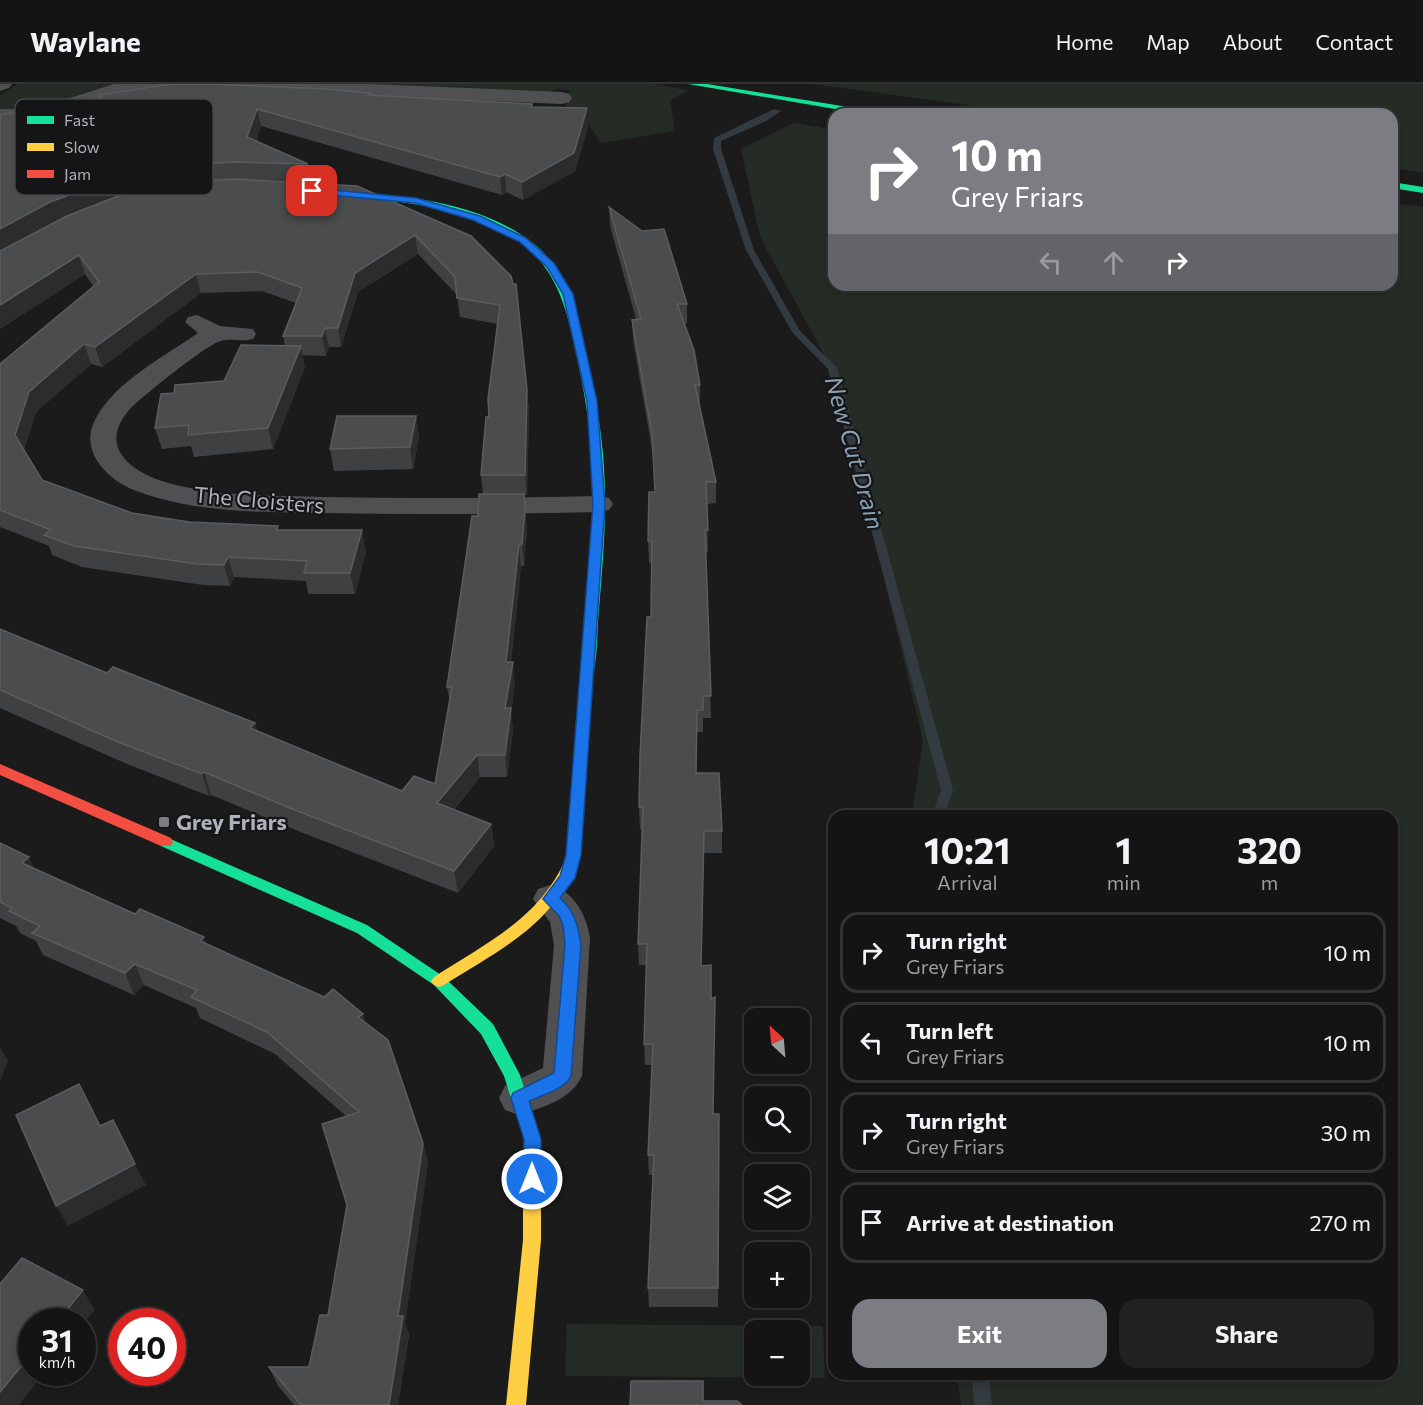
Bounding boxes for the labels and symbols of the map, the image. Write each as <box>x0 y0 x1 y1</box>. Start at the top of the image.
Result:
legend <box>15 99 213 195</box>
text: Fast <box>64 110 95 129</box>
text: Slow <box>64 137 100 156</box>
text: Jam <box>64 164 91 183</box>
pin <box>286 165 337 216</box>
water label: New Cut Drain <box>820 373 891 533</box>
street label: The Cloisters <box>193 480 325 519</box>
place label: Grey Friars <box>176 808 287 835</box>
marker: Grey Friars <box>157 815 171 829</box>
north arrow <box>744 1008 810 1074</box>
position arrow <box>500 1147 564 1211</box>
speed limit sign: 40 <box>108 1308 186 1386</box>

